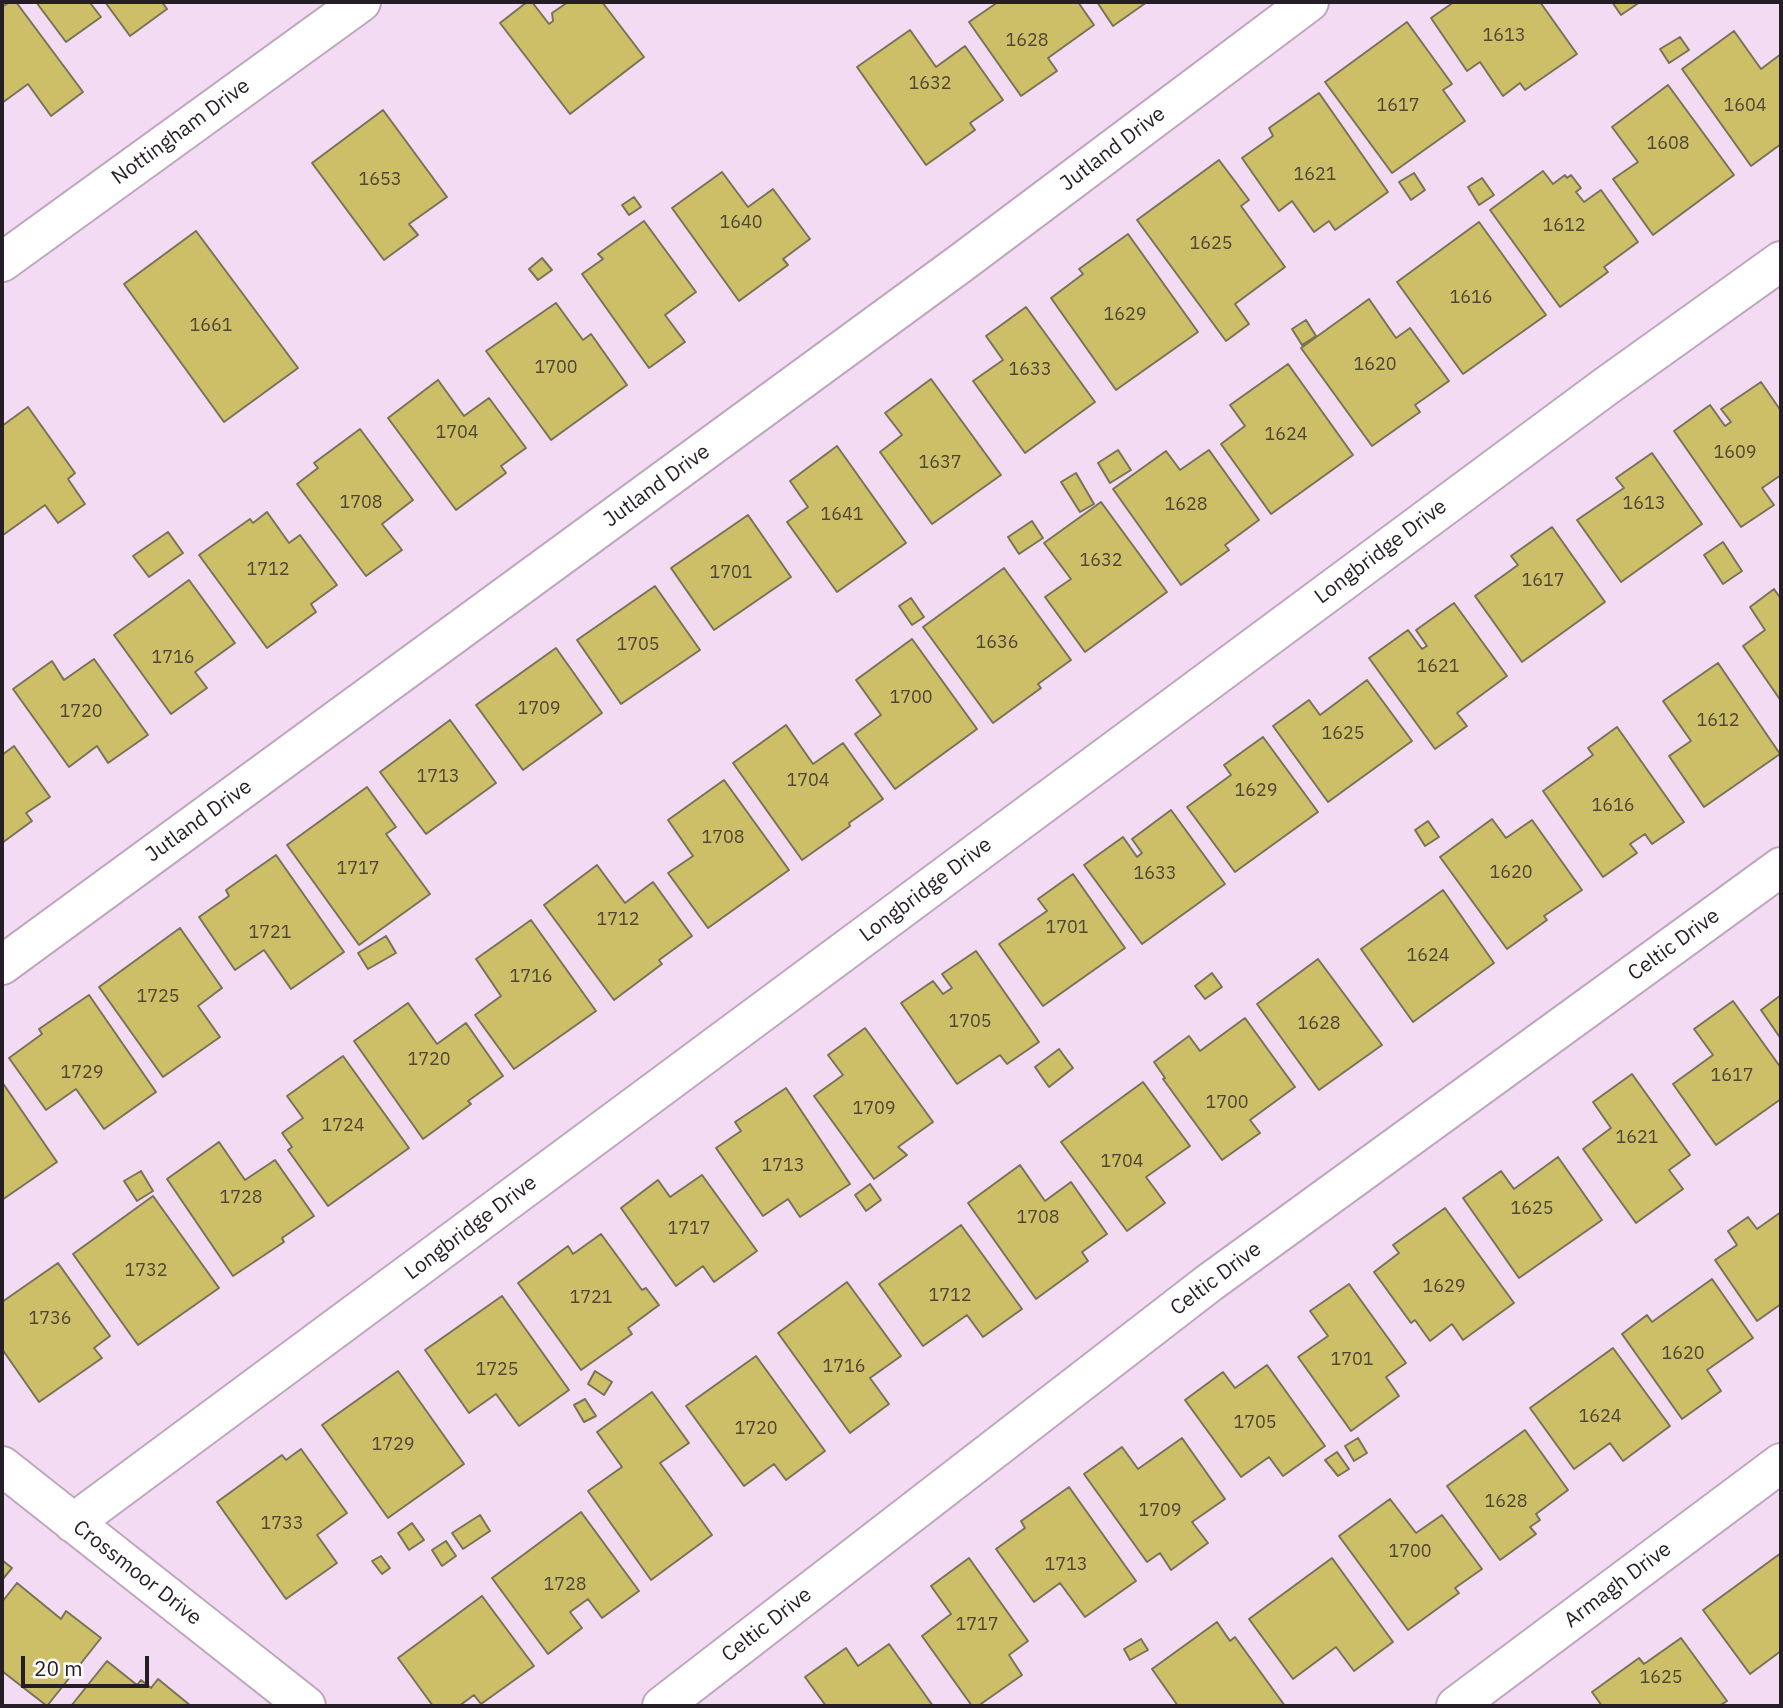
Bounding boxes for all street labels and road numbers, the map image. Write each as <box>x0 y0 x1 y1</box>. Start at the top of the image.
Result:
street label: Nottingham Drive <box>107 73 255 191</box>
street label: Jutland Drive <box>1056 101 1170 197</box>
street label: Jutland Drive <box>599 439 715 533</box>
street label: Longbridge Drive <box>1310 494 1452 610</box>
street label: Jutland Drive <box>141 774 257 868</box>
street label: Longbridge Drive <box>855 832 997 948</box>
street label: Celtic Drive <box>1623 903 1725 987</box>
street label: Longbridge Drive <box>400 1170 542 1286</box>
street label: Celtic Drive <box>1166 1237 1266 1321</box>
street label: Crossmoor Drive <box>68 1515 206 1631</box>
street label: Armagh Drive <box>1560 1537 1676 1633</box>
street label: Celtic Drive <box>717 1582 817 1668</box>

